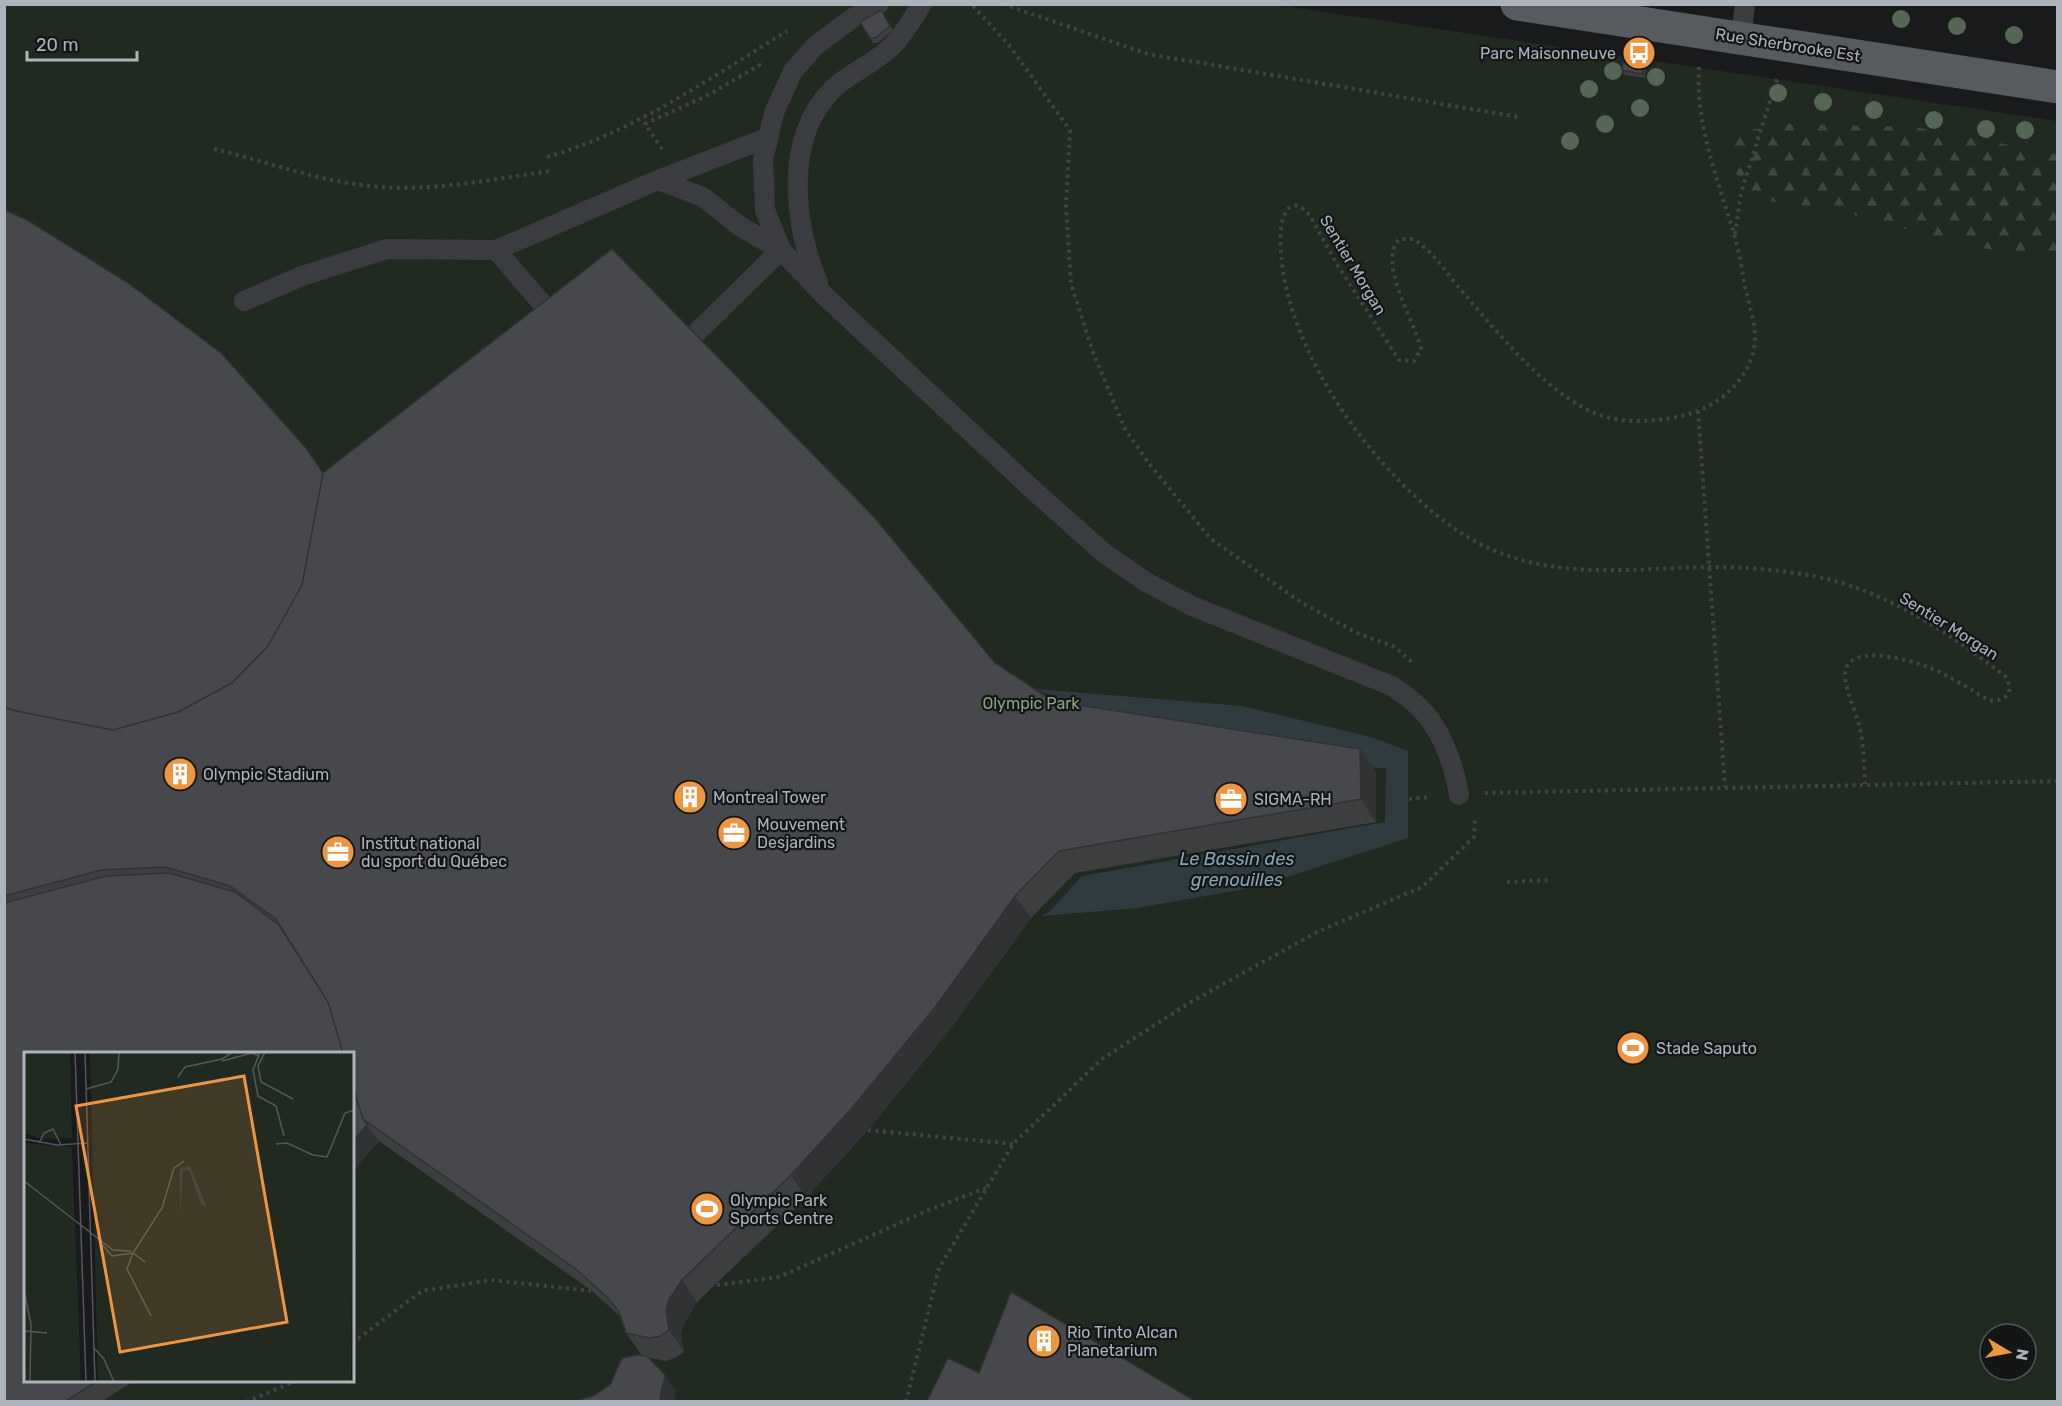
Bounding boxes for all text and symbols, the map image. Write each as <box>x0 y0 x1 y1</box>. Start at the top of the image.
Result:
scale bar <box>27 24 136 62</box>
street label: Rue Sherbrooke Est <box>1714 24 1862 66</box>
text: 20 m <box>36 34 78 56</box>
bus stop icon: Parc Maisonneuve <box>1621 35 1657 71</box>
place label: Parc Maisonneuve <box>1480 44 1616 63</box>
street label: Sentier Morgan <box>1316 212 1390 318</box>
street label: Sentier Morgan <box>1896 588 2002 664</box>
park label: Olympic Park <box>982 694 1080 713</box>
building icon: Olympic Stadium <box>162 756 198 792</box>
place label: Olympic Stadium <box>203 765 329 784</box>
building icon: Montreal Tower <box>672 779 708 815</box>
office icon: SIGMA-RH <box>1213 781 1249 817</box>
place label: Montreal Tower <box>713 788 826 807</box>
place label: SIGMA-RH <box>1254 790 1332 809</box>
office icon: Mouvement Desjardins <box>716 815 752 851</box>
place label: Mouvement Desjardins <box>757 815 845 852</box>
office icon: Institut national du sport du Québec <box>320 834 356 870</box>
place label: Institut national du sport du Québec <box>361 834 507 871</box>
water label: Le Bassin des grenouilles <box>1180 848 1294 891</box>
sports icon: Stade Saputo <box>1615 1030 1651 1066</box>
place label: Stade Saputo <box>1656 1039 1757 1058</box>
inset map <box>24 1052 354 1382</box>
sports icon: Olympic Park Sports Centre <box>689 1191 725 1227</box>
place label: Olympic Park Sports Centre <box>730 1191 833 1228</box>
north arrow <box>1978 1322 2038 1382</box>
building icon: Rio Tinto Alcan Planetarium <box>1026 1323 1062 1359</box>
place label: Rio Tinto Alcan Planetarium <box>1067 1323 1178 1360</box>
text: N <box>2012 1347 2033 1362</box>

